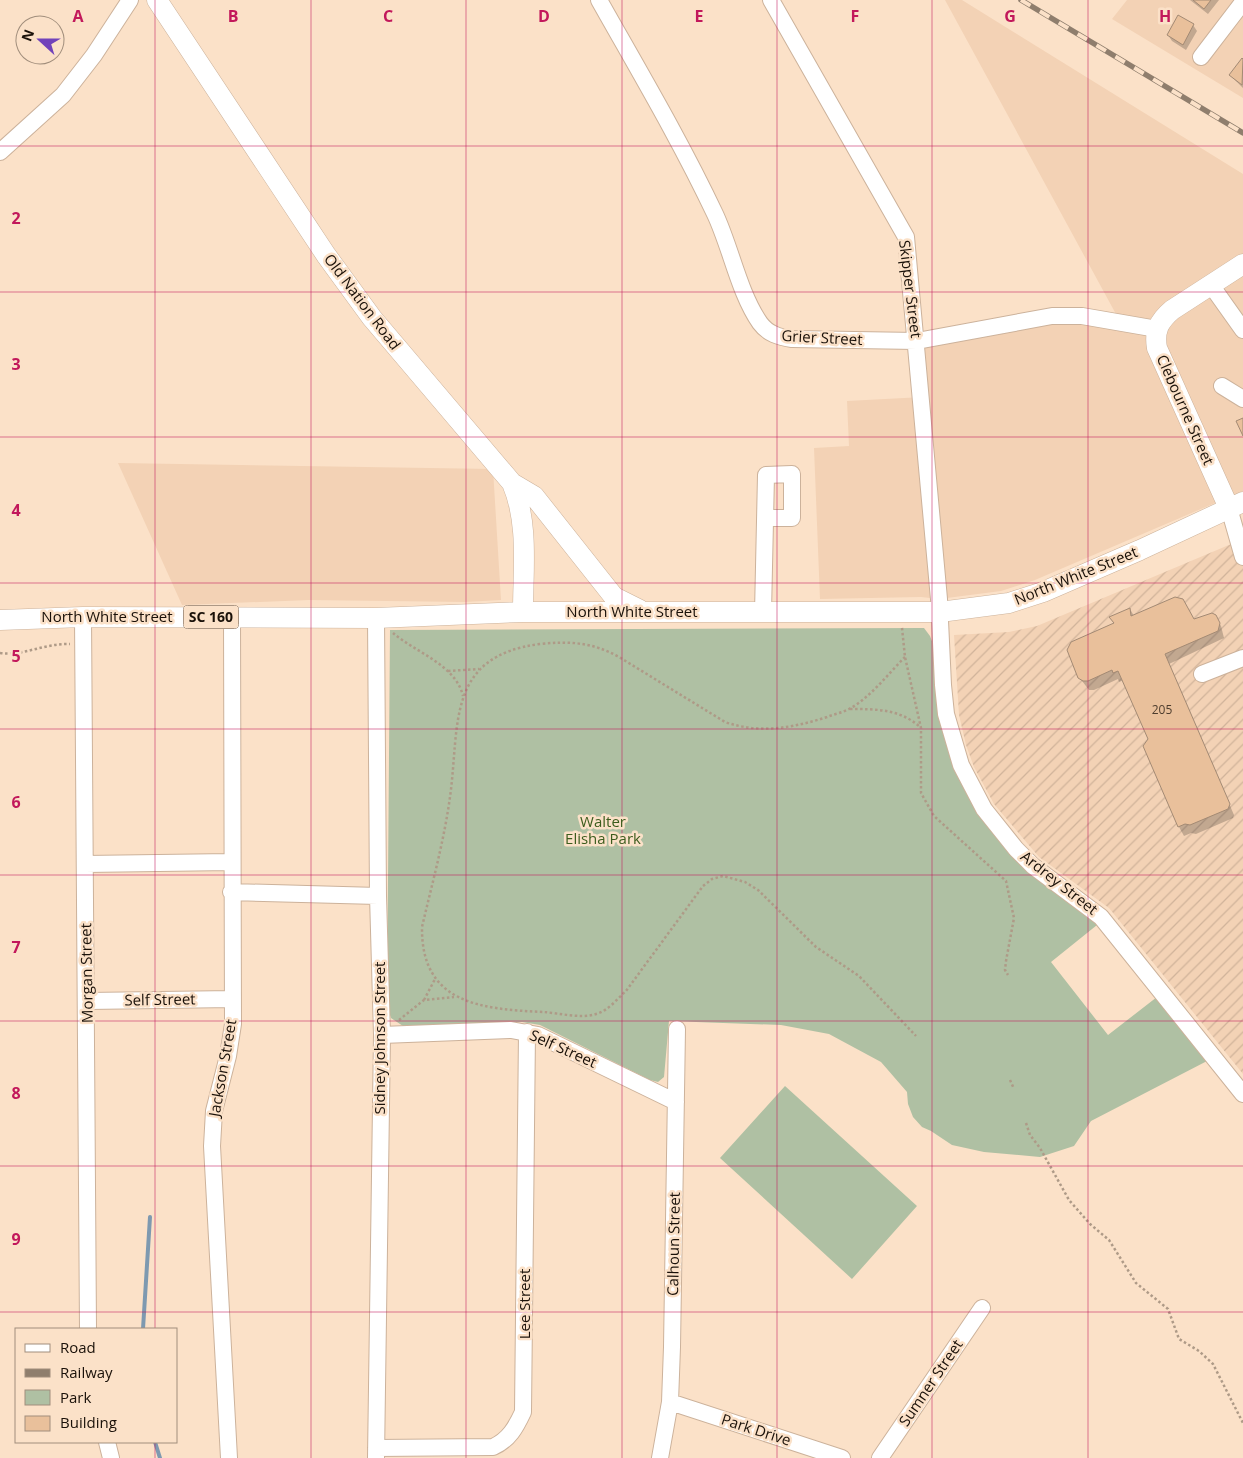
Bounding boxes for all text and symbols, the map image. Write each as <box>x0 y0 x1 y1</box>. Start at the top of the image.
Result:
text: A <box>72 5 84 27</box>
text: B <box>228 5 238 27</box>
text: C <box>383 5 393 27</box>
text: D <box>538 5 550 27</box>
text: E <box>695 5 704 27</box>
text: F <box>851 5 859 27</box>
text: G <box>1004 5 1016 27</box>
text: H <box>1159 5 1171 27</box>
north arrow <box>15 15 65 65</box>
text: N <box>16 26 38 44</box>
text: 2 <box>11 207 21 229</box>
street label: Skipper Street <box>895 239 927 339</box>
street label: Old Nation Road <box>320 249 405 353</box>
street label: Grier Street <box>781 325 863 349</box>
street label: Clebourne Street <box>1153 351 1219 468</box>
text: 3 <box>11 353 21 375</box>
text: 4 <box>11 499 21 521</box>
street label: North White Street <box>1011 541 1140 609</box>
street label: North White Street <box>566 601 698 621</box>
street label: North White Street <box>41 606 173 626</box>
road number: SC 160 <box>184 606 238 628</box>
text: 5 <box>11 645 21 667</box>
house number: 205 <box>1152 701 1172 718</box>
text: 6 <box>11 791 21 813</box>
park label: Walter Elisha Park <box>565 811 641 848</box>
street label: Ardrey Street <box>1017 846 1102 919</box>
street label: Morgan Street <box>75 923 97 1023</box>
text: 7 <box>11 936 21 958</box>
street label: Sidney Johnson Street <box>369 962 389 1114</box>
street label: Self Street <box>124 988 196 1010</box>
street label: Jackson Street <box>203 1018 240 1120</box>
street label: Self Street <box>527 1024 600 1072</box>
text: 8 <box>11 1082 21 1104</box>
street label: Calhoun Street <box>662 1192 684 1296</box>
text: 9 <box>11 1228 21 1250</box>
street label: Lee Street <box>514 1269 534 1339</box>
legend <box>15 1328 178 1443</box>
street label: Sumner Street <box>894 1335 967 1430</box>
text: Road <box>60 1337 96 1357</box>
text: Railway <box>60 1362 113 1382</box>
text: Park <box>60 1387 91 1407</box>
street label: Park Drive <box>719 1408 794 1450</box>
text: Building <box>60 1412 117 1432</box>

